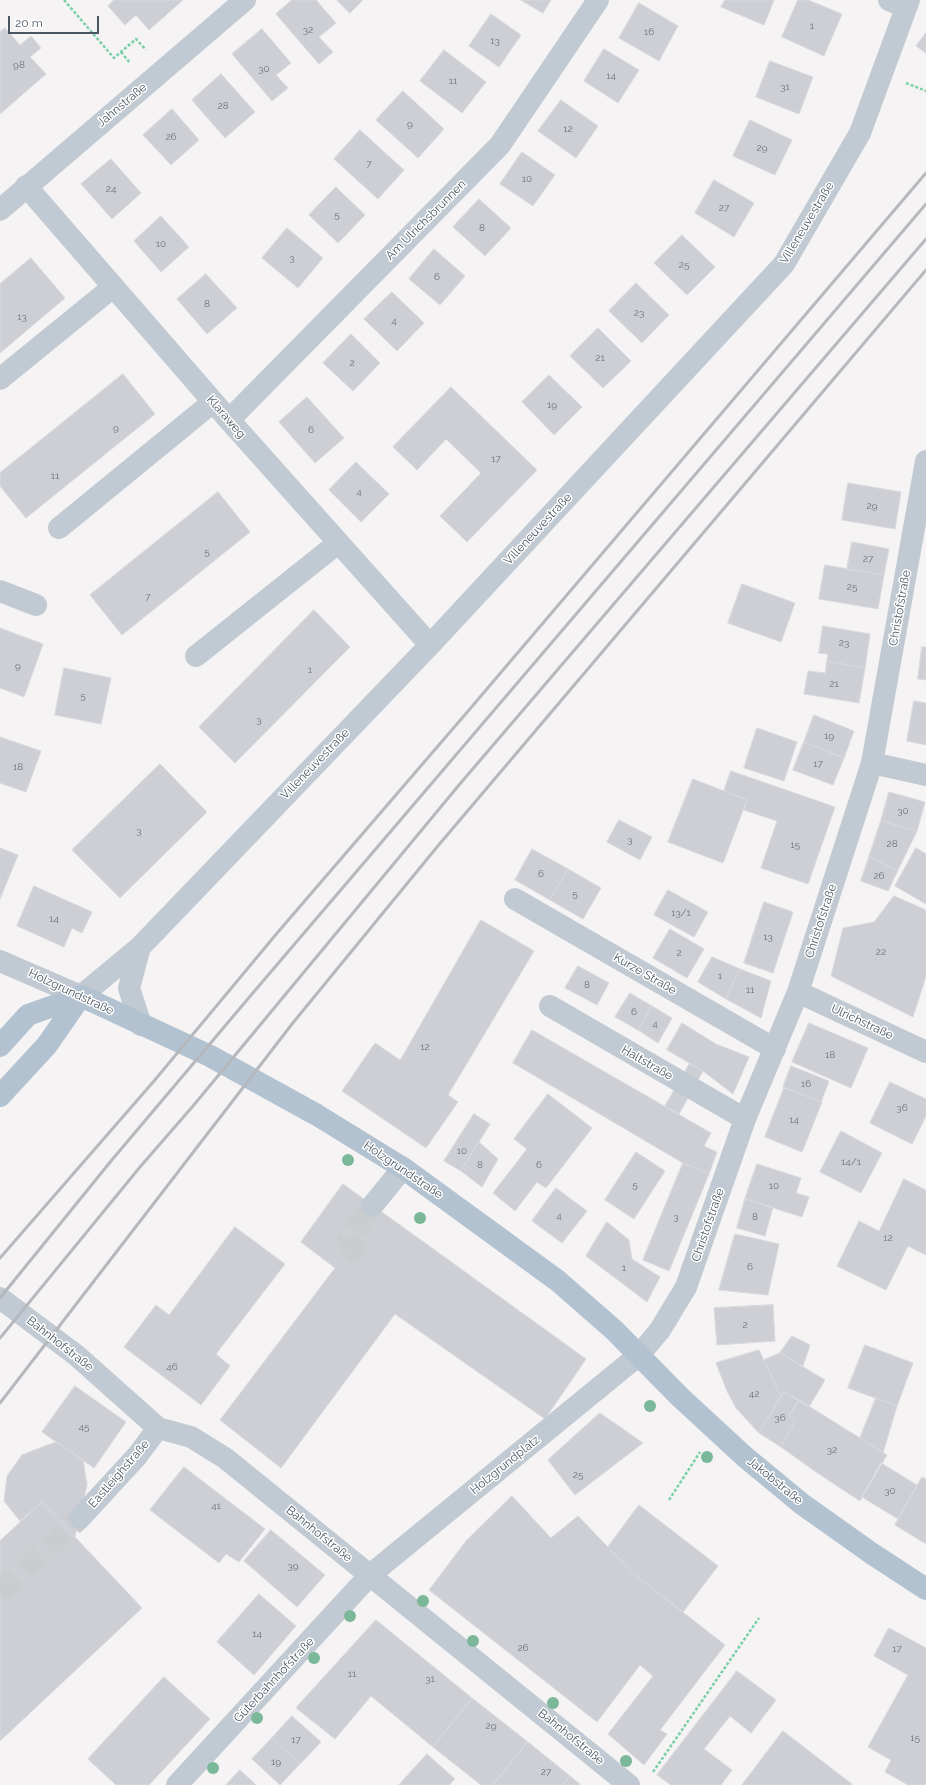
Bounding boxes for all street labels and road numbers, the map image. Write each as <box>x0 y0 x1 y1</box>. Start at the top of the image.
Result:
street label: Jahnstraße <box>94 80 150 130</box>
street label: Am Ulrichsbrunnen <box>383 177 469 263</box>
street label: Villeneuvestraße <box>777 179 837 267</box>
street label: Klaraweg <box>203 393 249 441</box>
street label: Villeneuvestraße <box>501 490 575 568</box>
street label: Christofstraße <box>886 569 914 647</box>
street label: Villeneuvestraße <box>278 726 352 802</box>
street label: Christofstraße <box>802 882 840 960</box>
street label: Kurze Straße <box>611 950 679 998</box>
street label: Holzgrundstraße <box>26 966 116 1018</box>
street label: Ulrichstraße <box>829 1001 895 1043</box>
street label: Haltstraße <box>619 1043 675 1083</box>
street label: Holzgrundstraße <box>361 1138 445 1202</box>
street label: Christofstraße <box>689 1186 727 1264</box>
street label: Bahnhofstraße <box>24 1313 96 1375</box>
street label: Holzgrundplatz <box>467 1433 543 1497</box>
street label: Eastleighstraße <box>86 1437 152 1511</box>
street label: Jakobstraße <box>744 1454 806 1508</box>
street label: Bahnhofstraße <box>283 1503 355 1565</box>
street label: Güterbahnhofstraße <box>231 1634 317 1726</box>
street label: Bahnhofstraße <box>535 1706 607 1768</box>

